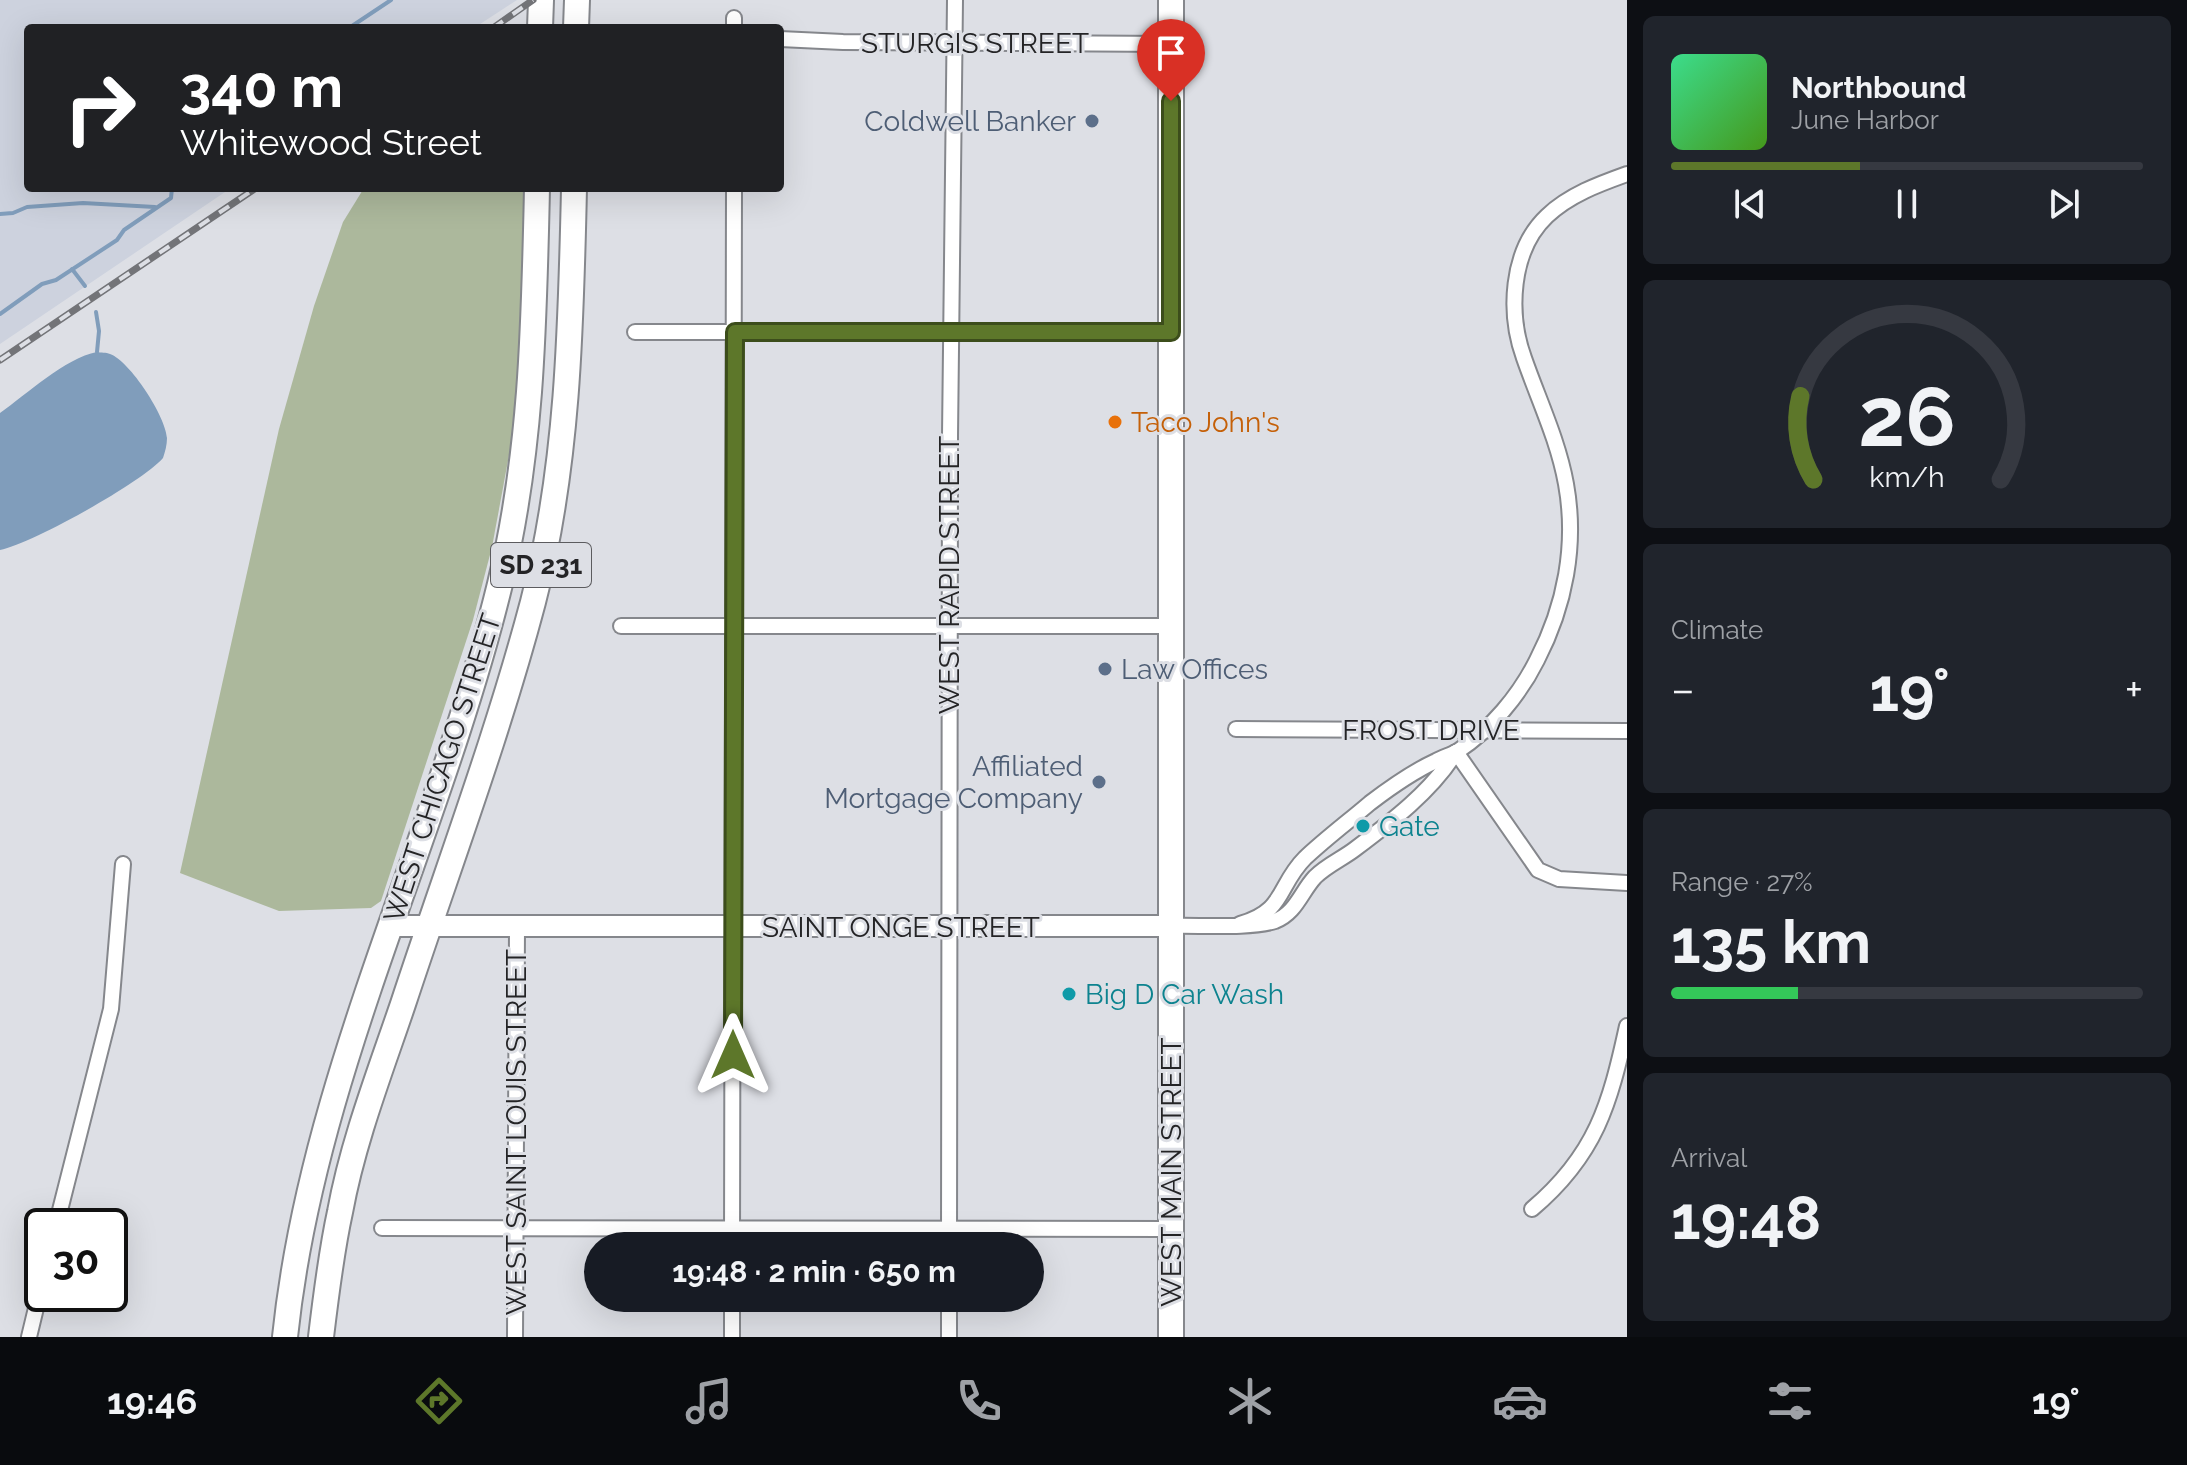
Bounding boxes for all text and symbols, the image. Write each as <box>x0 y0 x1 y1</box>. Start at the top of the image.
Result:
pin <box>1137 19 1205 101</box>
street label: STURGIS STREET <box>861 27 1089 60</box>
icon: arrive <box>1149 31 1193 75</box>
text: 340 m <box>180 54 343 120</box>
icon: right <box>48 56 152 160</box>
text: Northbound <box>1791 70 1966 105</box>
place label: Coldwell Banker <box>864 105 1076 138</box>
text: June Harbor <box>1791 105 1939 135</box>
marker: Coldwell Banker <box>1083 112 1101 130</box>
text: Whitewood Street <box>180 121 482 163</box>
icon: previous <box>1728 182 1772 226</box>
icon: pause <box>1885 182 1929 226</box>
icon: next <box>2042 182 2086 226</box>
text: 26 <box>1858 368 1956 465</box>
place label: Taco John's <box>1131 406 1280 439</box>
marker: Taco John's <box>1106 413 1124 431</box>
street label: WEST RAPID STREET <box>933 436 966 714</box>
text: km/h <box>1869 460 1945 494</box>
road number: SD 231 <box>491 543 591 587</box>
street label: WEST CHICAGO STREET <box>377 610 508 926</box>
text: Climate <box>1671 615 1763 645</box>
place label: Law Offices <box>1121 653 1268 686</box>
text: 19° <box>1870 655 1950 725</box>
marker: Law Offices <box>1096 660 1114 678</box>
text: − <box>1671 664 1695 715</box>
text: + <box>2125 664 2143 715</box>
street label: FROST DRIVE <box>1342 714 1520 747</box>
place label: Affiliated Mortgage Company <box>824 750 1083 815</box>
marker: Affiliated Mortgage Company <box>1090 773 1108 791</box>
place label: Gate <box>1379 810 1440 843</box>
marker: Gate <box>1354 817 1372 835</box>
text: Range · 27% <box>1671 867 1813 897</box>
text: 135 km <box>1671 907 1871 977</box>
street label: SAINT ONGE STREET <box>762 911 1040 944</box>
street label: WEST SAINT LOUIS STREET <box>500 949 533 1315</box>
place label: Big D Car Wash <box>1085 978 1284 1011</box>
marker: Big D Car Wash <box>1060 985 1078 1003</box>
position arrow <box>691 1013 775 1097</box>
street label: WEST MAIN STREET <box>1155 1037 1188 1307</box>
text: Arrival <box>1671 1143 1747 1173</box>
text: 19:48 <box>1671 1183 1821 1253</box>
speed limit sign: 30 <box>24 1208 128 1312</box>
text: 19:48 · 2 min · 650 m <box>672 1254 956 1289</box>
icon: directions <box>411 1373 467 1429</box>
icon: music <box>681 1373 737 1429</box>
icon: phone <box>951 1373 1007 1429</box>
icon: climate <box>1222 1373 1278 1429</box>
icon: car <box>1492 1373 1548 1429</box>
icon: filters <box>1762 1373 1818 1429</box>
text: 19:46 <box>107 1380 197 1422</box>
text: 19° <box>2032 1380 2080 1422</box>

